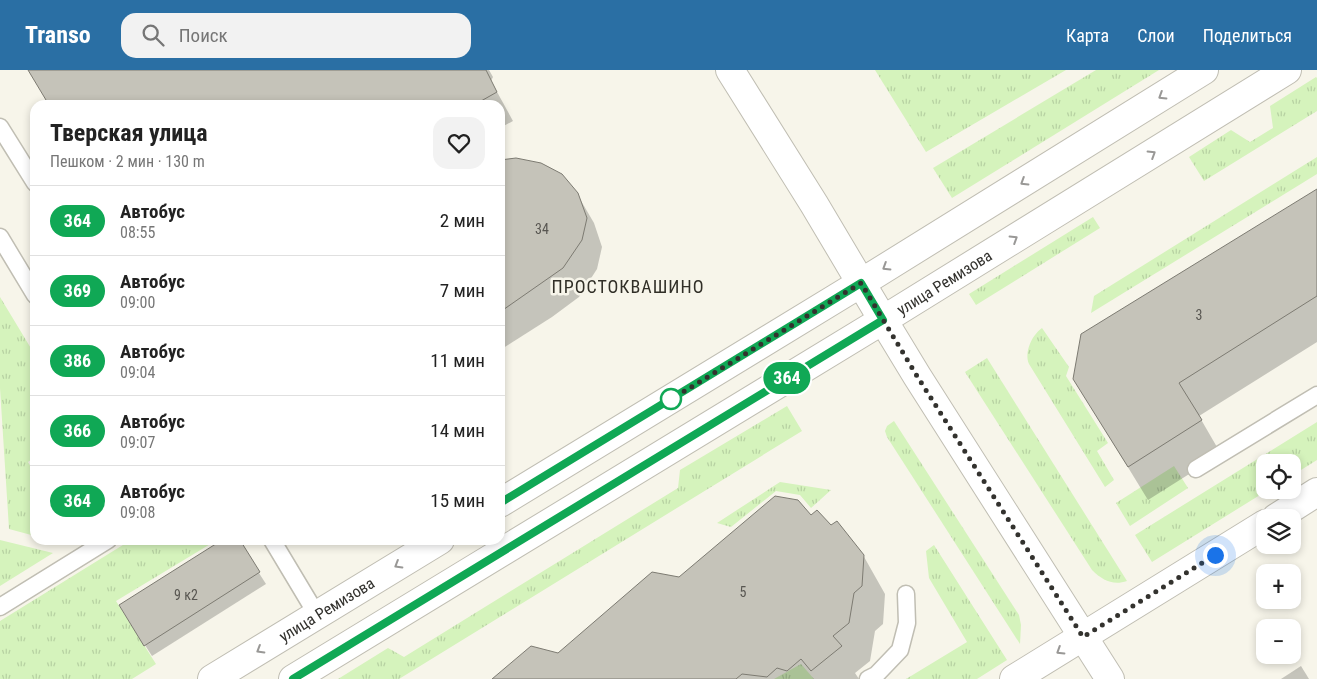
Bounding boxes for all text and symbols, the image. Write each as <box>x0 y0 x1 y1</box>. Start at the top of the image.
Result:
search box <box>121 13 471 58</box>
text: Transo <box>25 21 91 49</box>
icon: search <box>139 21 167 49</box>
text: Поиск <box>179 24 228 47</box>
text: Карта <box>1066 25 1109 46</box>
text: Слои <box>1137 25 1175 46</box>
text: Поделиться <box>1203 25 1292 46</box>
one-way arrow <box>1159 89 1168 99</box>
button: heart <box>433 117 485 169</box>
text: Тверская улица <box>50 119 208 147</box>
one-way arrow <box>1147 150 1156 160</box>
text: Пешком · 2 мин · 130 m <box>50 152 205 171</box>
one-way arrow <box>1021 175 1030 185</box>
text: Автобус <box>120 200 185 223</box>
text: 2 мин <box>440 209 485 232</box>
text: 364 <box>64 210 91 231</box>
house number: 34 <box>535 221 549 237</box>
text: 08:55 <box>120 223 155 242</box>
one-way arrow <box>1009 236 1018 246</box>
street label: улица Ремизова <box>893 246 995 319</box>
one-way arrow <box>883 261 892 271</box>
text: Автобус <box>120 270 185 293</box>
district label: ПРОСТОКВАШИНО <box>552 276 704 297</box>
text: 7 мин <box>440 279 485 302</box>
text: 369 <box>64 280 91 301</box>
text: 09:00 <box>120 293 155 312</box>
house number: 3 <box>1196 307 1202 323</box>
text: Автобус <box>120 340 185 363</box>
text: 11 мин <box>430 349 485 372</box>
text: 386 <box>64 350 91 371</box>
line badge: 364 <box>758 362 816 394</box>
text: 09:04 <box>120 363 155 382</box>
text: 364 <box>773 367 801 388</box>
unlabelled marker <box>660 388 682 410</box>
text: Автобус <box>120 410 185 433</box>
text: 14 мин <box>430 419 485 442</box>
text: 366 <box>64 420 91 441</box>
text: 09:07 <box>120 433 155 452</box>
map controls <box>1256 454 1301 664</box>
button: locate <box>1256 454 1301 499</box>
text: Автобус <box>120 480 185 503</box>
text: 15 мин <box>430 489 485 512</box>
text: 364 <box>64 490 91 511</box>
text: 09:08 <box>120 503 155 522</box>
button: layers <box>1256 509 1301 554</box>
your location <box>1203 543 1228 568</box>
one-way arrow <box>395 559 404 569</box>
button: + <box>1256 564 1301 609</box>
street label: улица Ремизова <box>276 573 378 646</box>
house number: 5 <box>740 584 747 600</box>
house number: 9 к2 <box>174 587 198 603</box>
button: − <box>1256 619 1301 664</box>
one-way arrow <box>256 644 265 654</box>
one-way arrow <box>1056 644 1065 654</box>

